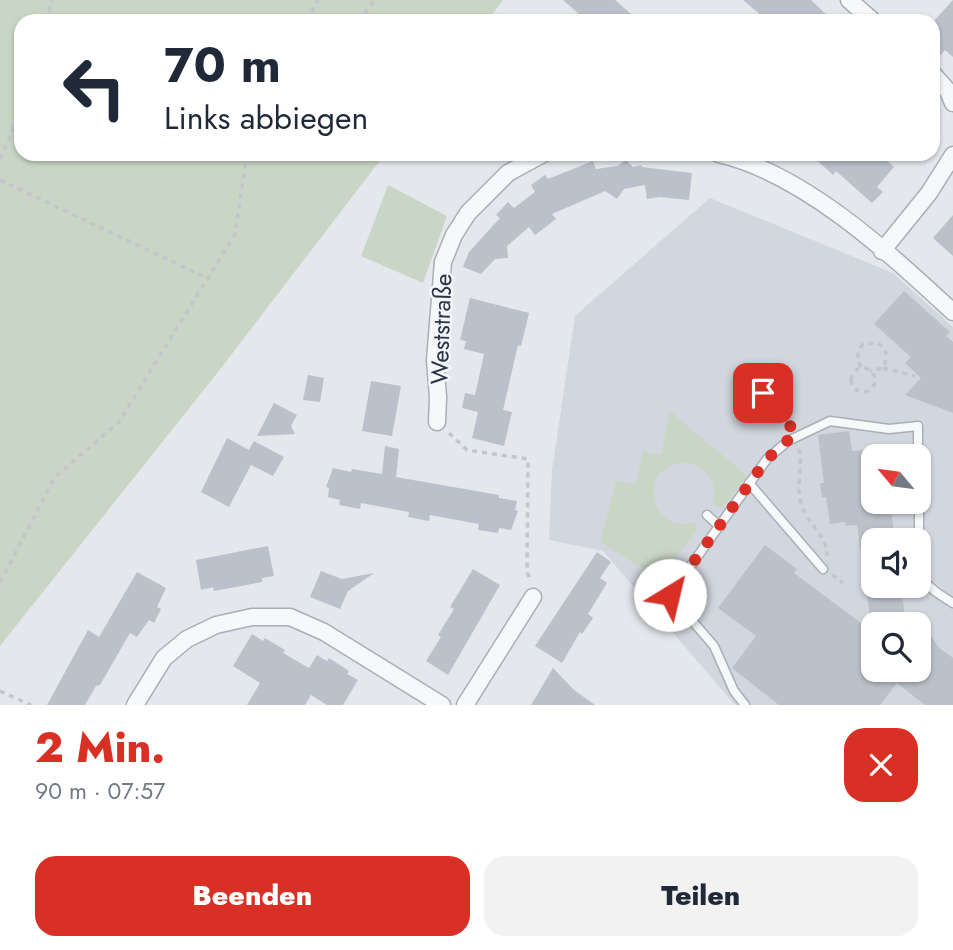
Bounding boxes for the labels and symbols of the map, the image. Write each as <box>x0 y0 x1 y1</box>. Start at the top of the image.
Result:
street label: Weststraße <box>422 273 460 385</box>
pin <box>733 363 793 423</box>
north arrow <box>861 444 931 514</box>
position arrow <box>633 558 707 632</box>

